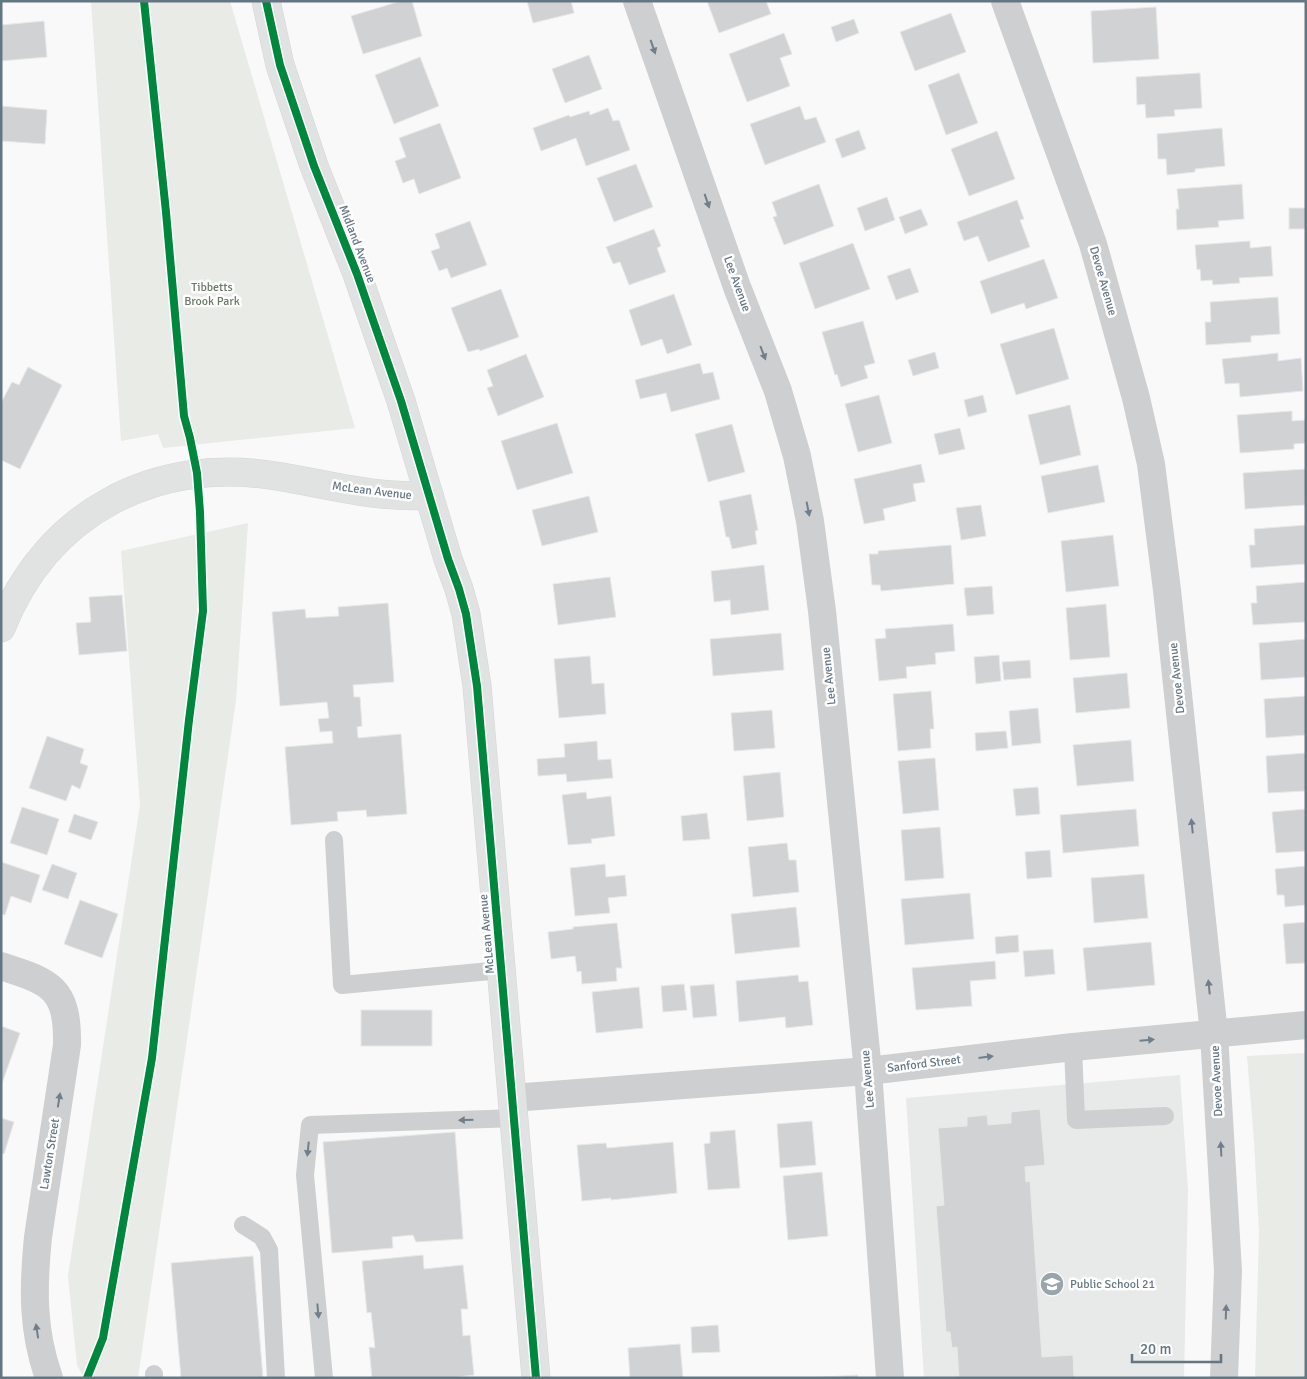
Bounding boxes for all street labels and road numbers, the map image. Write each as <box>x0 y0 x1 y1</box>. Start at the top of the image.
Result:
street label: Midland Avenue <box>335 203 379 285</box>
street label: Devoe Avenue <box>1086 245 1120 317</box>
street label: Lee Avenue <box>720 254 754 314</box>
street label: McLean Avenue <box>331 479 413 503</box>
street label: Devoe Avenue <box>1166 642 1188 714</box>
street label: Lee Avenue <box>819 646 839 706</box>
street label: McLean Avenue <box>476 893 498 975</box>
street label: Devoe Avenue <box>1208 1045 1226 1117</box>
street label: Lee Avenue <box>858 1049 878 1109</box>
street label: Sanford Street <box>886 1052 962 1076</box>
street label: Lawton Street <box>37 1117 63 1191</box>

